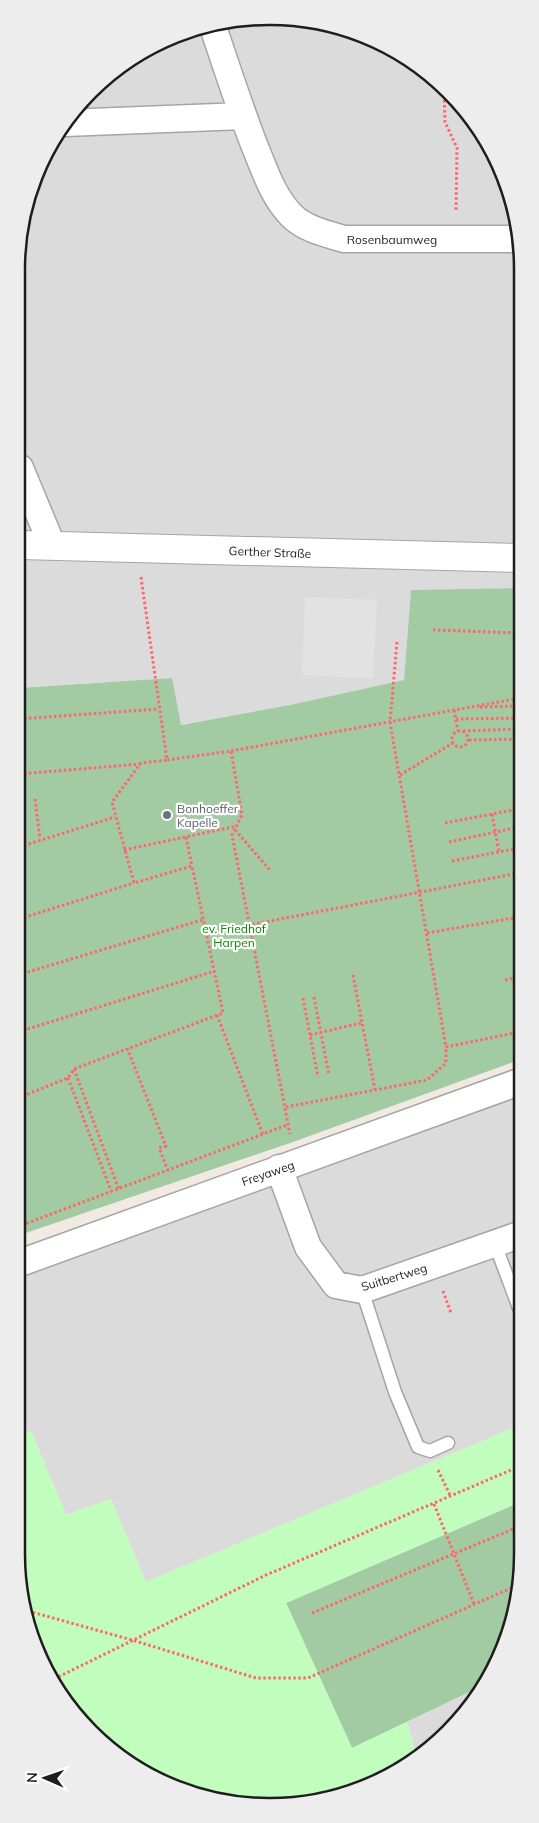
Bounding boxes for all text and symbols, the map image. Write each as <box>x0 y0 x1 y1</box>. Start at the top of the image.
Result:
street label: Rosenbaumweg <box>347 232 437 247</box>
street label: Gerther Straße <box>229 543 311 561</box>
place label: Bonhoeffer Kapelle <box>177 801 239 830</box>
marker: Bonhoeffer Kapelle <box>161 809 173 821</box>
park label: ev. Friedhof Harpen <box>202 921 267 950</box>
street label: Freyaweg <box>240 1157 296 1189</box>
street label: Suitbertweg <box>359 1260 429 1294</box>
north arrow <box>20 1753 70 1803</box>
text: N <box>23 1772 41 1783</box>

